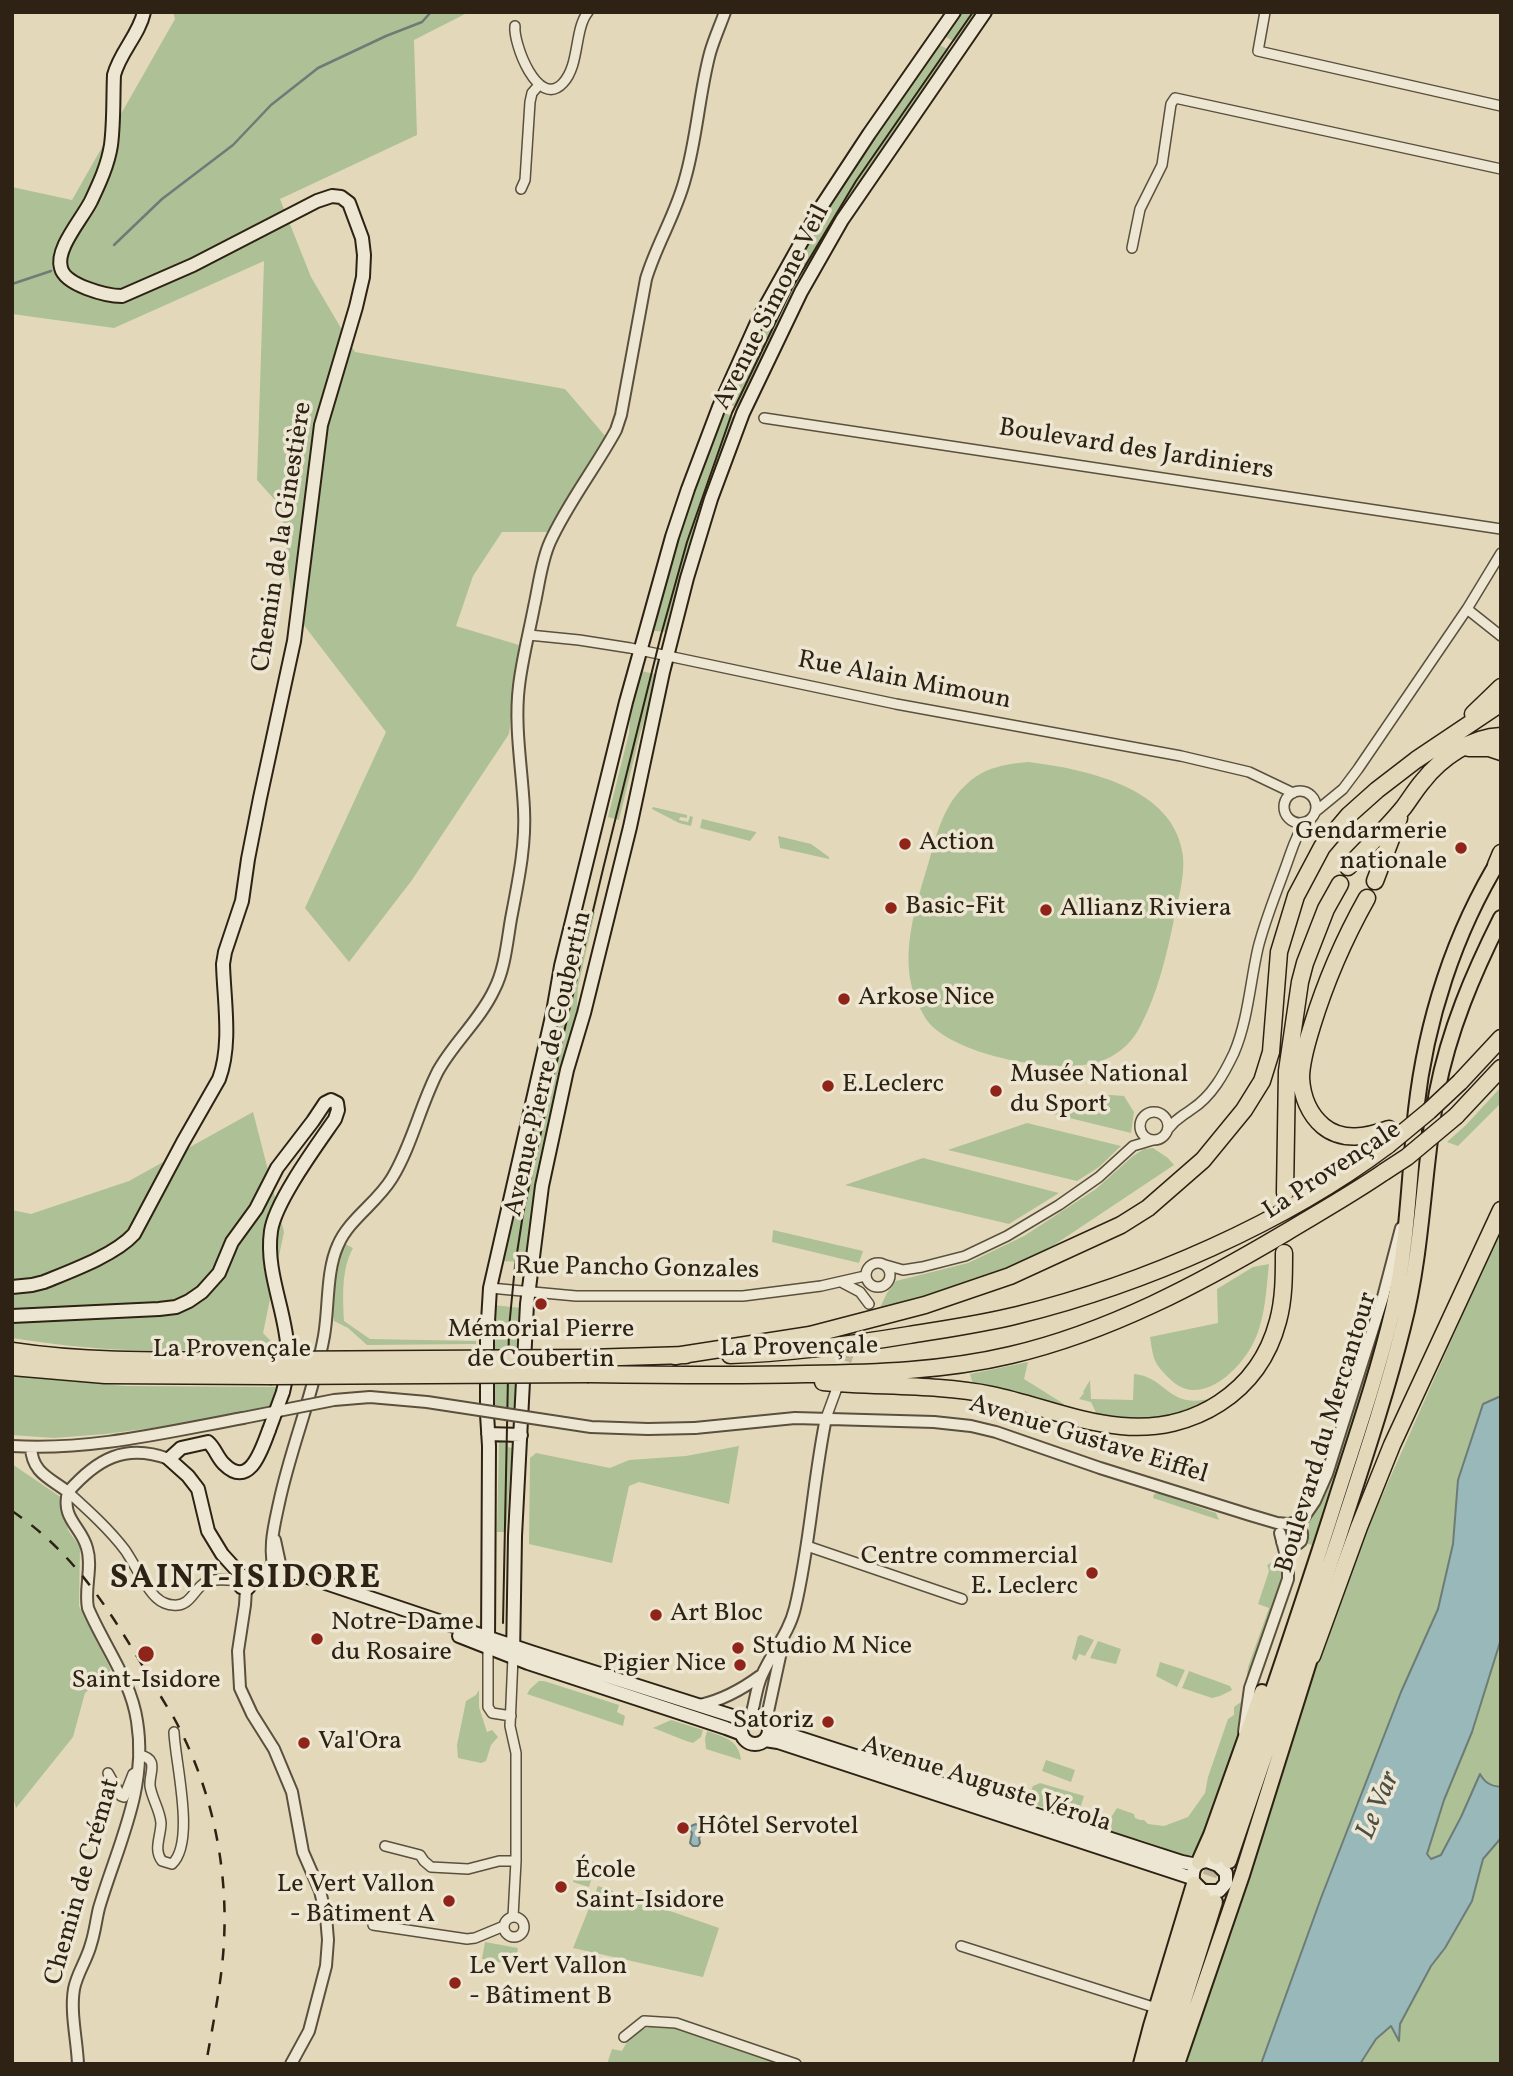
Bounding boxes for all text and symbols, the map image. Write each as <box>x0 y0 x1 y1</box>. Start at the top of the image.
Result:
street label: Avenue Simone Veil <box>708 200 838 416</box>
street label: Chemin de la Ginestière <box>247 400 321 674</box>
street label: Boulevard des Jardiniers <box>996 414 1276 488</box>
street label: Rue Alain Mimoun <box>795 646 1013 718</box>
place label: Gendarmerie nationale <box>1295 817 1447 878</box>
place label: Action <box>919 828 995 860</box>
marker: Action <box>897 836 913 852</box>
marker: Gendarmerie nationale <box>1453 840 1469 856</box>
place label: Basic-Fit <box>905 892 1006 924</box>
place label: Allianz Riviera <box>1060 894 1232 926</box>
marker: Basic-Fit <box>883 900 899 916</box>
marker: Allianz Riviera <box>1038 902 1054 918</box>
street label: Avenue Pierre de Coubertin <box>500 908 600 1220</box>
place label: Arkose Nice <box>858 983 995 1015</box>
marker: Arkose Nice <box>836 991 852 1007</box>
place label: Musée National du Sport <box>1010 1060 1188 1122</box>
place label: E.Leclerc <box>842 1070 944 1102</box>
marker: E.Leclerc <box>820 1078 836 1094</box>
marker: Musée National du Sport <box>988 1083 1004 1099</box>
street label: La Provençale <box>1258 1116 1408 1228</box>
street label: Rue Pancho Gonzales <box>514 1252 760 1288</box>
street label: Boulevard du Mercantour <box>1270 1289 1386 1577</box>
marker: Mémorial Pierre de Coubertin <box>533 1296 549 1312</box>
place label: Mémorial Pierre de Coubertin <box>448 1315 634 1376</box>
street label: La Provençale <box>720 1332 878 1366</box>
street label: La Provençale <box>153 1335 311 1367</box>
street label: Avenue Gustave Eiffel <box>965 1390 1211 1492</box>
place label: Centre commercial E. Leclerc <box>861 1542 1078 1604</box>
district label: SAINT-ISIDORE <box>111 1561 381 1601</box>
marker: Centre commercial E. Leclerc <box>1084 1565 1100 1581</box>
place label: Art Bloc <box>670 1599 763 1631</box>
marker: Art Bloc <box>648 1607 664 1623</box>
place label: Notre-Dame du Rosaire <box>331 1608 474 1670</box>
marker: Notre-Dame du Rosaire <box>309 1631 325 1647</box>
place label: Studio M Nice <box>752 1632 912 1664</box>
marker: Studio M Nice <box>730 1640 746 1656</box>
marker: Saint-Isidore <box>136 1644 156 1664</box>
place label: Pigier Nice <box>602 1649 726 1681</box>
marker: Pigier Nice <box>732 1657 748 1673</box>
place label: Saint-Isidore <box>71 1666 221 1698</box>
place label: Satoriz <box>733 1706 814 1738</box>
marker: Satoriz <box>820 1714 836 1730</box>
place label: Val'Ora <box>318 1727 402 1759</box>
street label: Avenue Auguste Vérola <box>857 1731 1115 1841</box>
marker: Val'Ora <box>296 1735 312 1751</box>
water label: Le Var <box>1351 1767 1409 1845</box>
street label: Chemin de Crémat <box>40 1775 128 1989</box>
place label: Hôtel Servotel <box>697 1812 858 1844</box>
marker: Hôtel Servotel <box>675 1820 691 1836</box>
place label: École Saint-Isidore <box>575 1856 724 1918</box>
place label: Le Vert Vallon - Bâtiment A <box>277 1870 435 1932</box>
marker: École Saint-Isidore <box>553 1879 569 1895</box>
marker: Le Vert Vallon - Bâtiment A <box>441 1893 457 1909</box>
place label: Le Vert Vallon - Bâtiment B <box>469 1952 627 2014</box>
marker: Le Vert Vallon - Bâtiment B <box>447 1975 463 1991</box>

